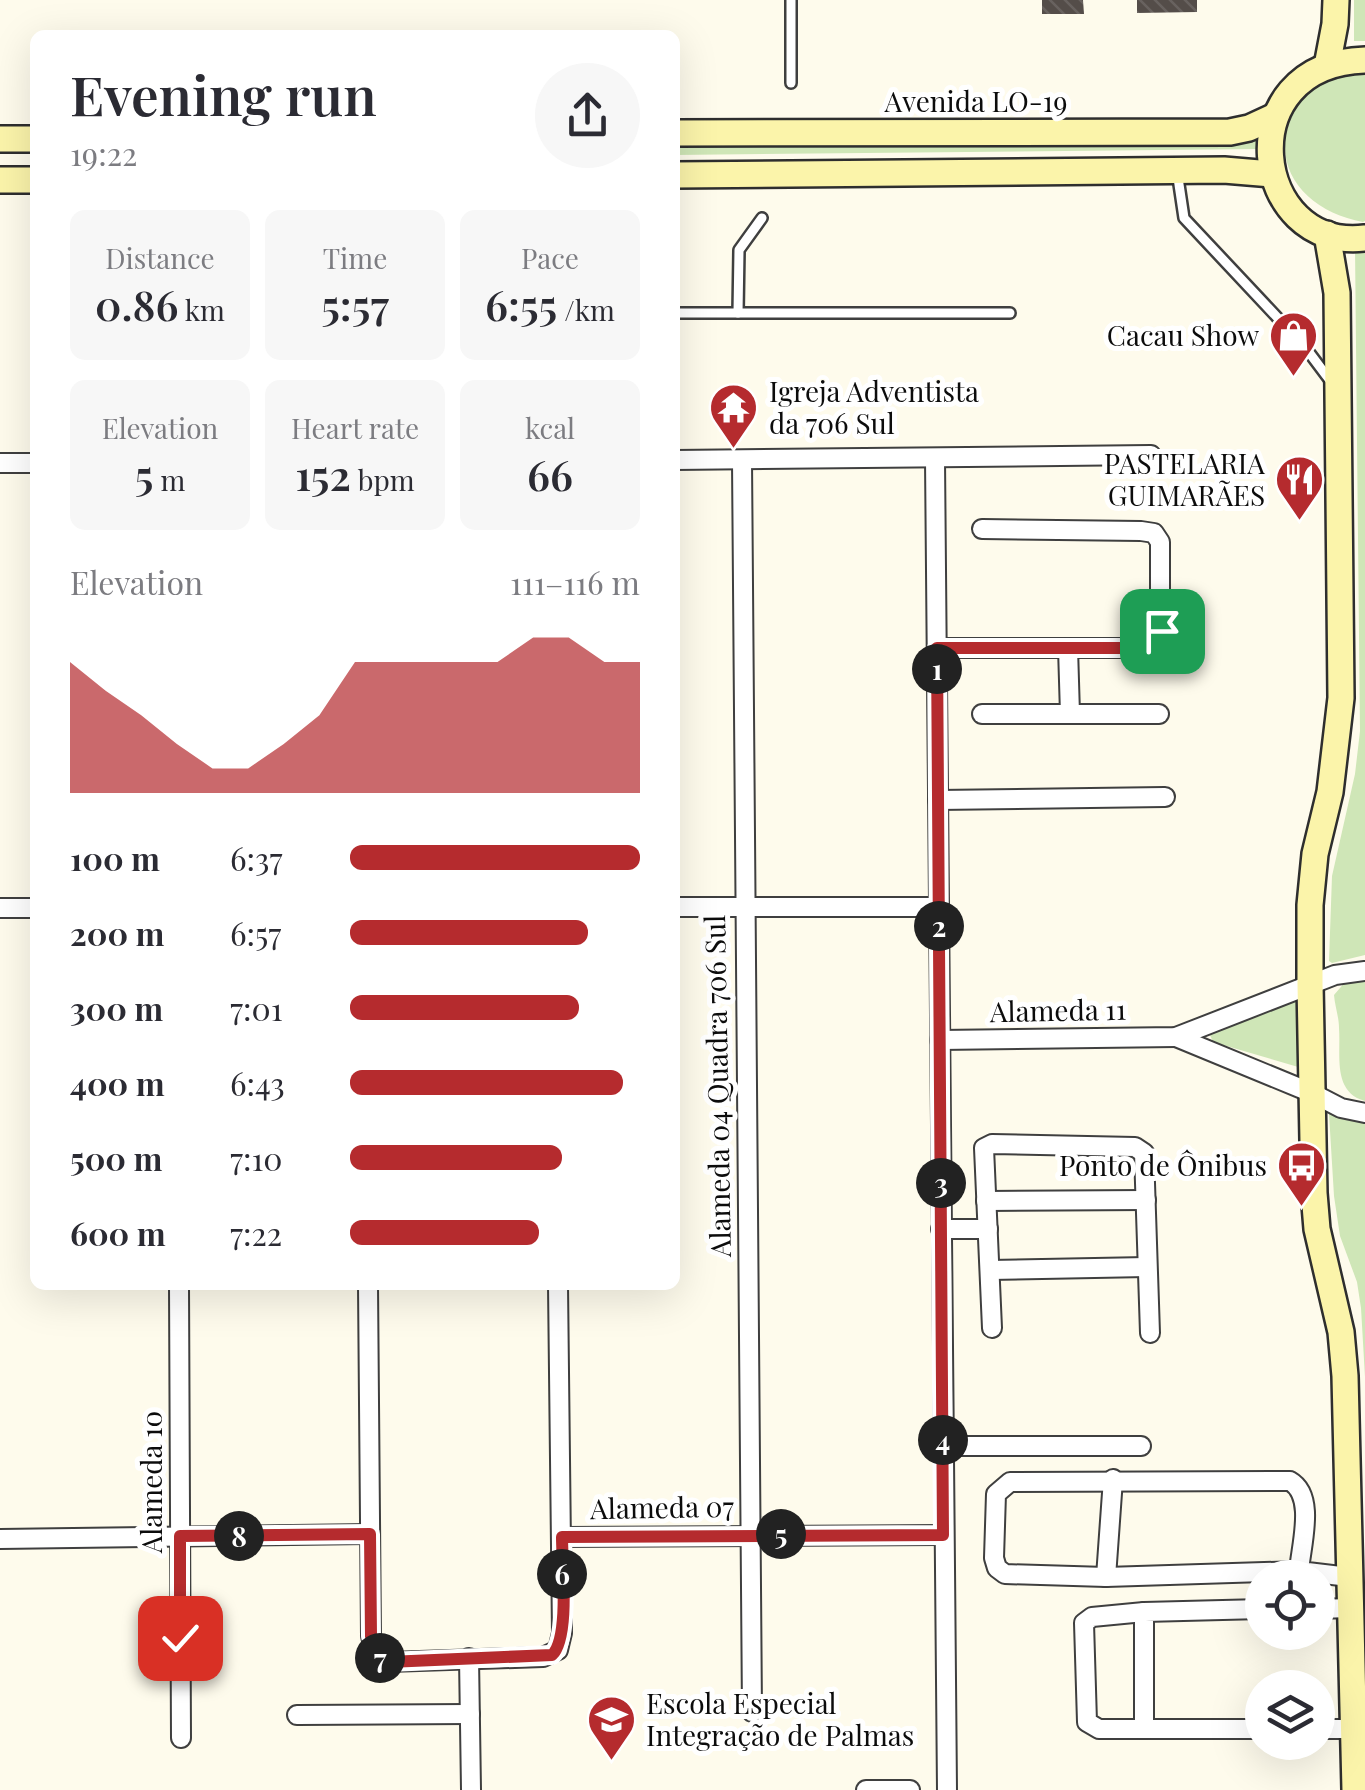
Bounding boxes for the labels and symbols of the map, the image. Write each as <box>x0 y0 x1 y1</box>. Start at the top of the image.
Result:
street label: Avenida LO-19 <box>884 82 1067 119</box>
shop icon: Cacau Show <box>1268 310 1320 378</box>
place label: Cacau Show <box>1107 316 1259 353</box>
place label: Igreja Adventista da 706 Sul <box>769 372 979 441</box>
temple icon: Igreja Adventista da 706 Sul <box>708 382 760 450</box>
place label: PASTELARIA GUIMARÃES <box>1104 444 1265 513</box>
restaurant icon: PASTELARIA GUIMARÃES <box>1274 454 1326 522</box>
pin <box>1120 589 1205 674</box>
pin: 1 <box>912 644 962 694</box>
pin: 2 <box>914 901 964 951</box>
street label: Alameda 04 Quadra 706 Sul <box>695 915 738 1259</box>
street label: Alameda 11 <box>989 990 1126 1029</box>
bus stop icon: Ponto de Ônibus <box>1276 1140 1328 1208</box>
place label: Ponto de Ônibus <box>1059 1146 1267 1183</box>
pin: 3 <box>916 1158 966 1208</box>
street label: Alameda 10 <box>132 1411 169 1554</box>
pin: 4 <box>918 1415 968 1465</box>
street label: Alameda 07 <box>589 1487 735 1526</box>
pin: 5 <box>756 1509 806 1559</box>
pin: 8 <box>214 1511 264 1561</box>
pin: 6 <box>537 1549 587 1599</box>
pin <box>138 1596 223 1681</box>
pin: 7 <box>355 1633 405 1683</box>
place label: Escola Especial Integração de Palmas <box>646 1684 914 1753</box>
school or university icon: Escola Especial Integração de Palmas <box>585 1694 637 1762</box>

